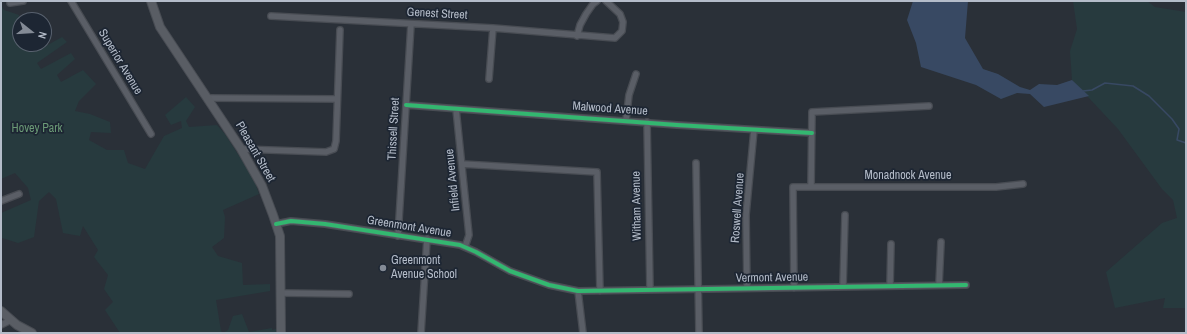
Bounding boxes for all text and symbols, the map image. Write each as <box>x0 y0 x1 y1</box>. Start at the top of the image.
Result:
street label: Genest Street <box>406 5 468 23</box>
north arrow <box>12 12 52 52</box>
street label: Superior Avenue <box>95 27 145 97</box>
text: N <box>35 30 50 40</box>
street label: Thissell Street <box>385 97 403 161</box>
street label: Malwood Avenue <box>572 99 648 119</box>
street label: Pleasant Street <box>232 119 278 185</box>
park label: Hovey Park <box>12 122 62 136</box>
street label: Infield Avenue <box>443 148 463 212</box>
street label: Monadnock Avenue <box>865 169 951 183</box>
street label: Witham Avenue <box>629 171 645 241</box>
street label: Roswell Avenue <box>728 172 748 244</box>
street label: Greenmont Avenue <box>366 213 452 241</box>
place label: Greenmont Avenue School <box>391 254 457 282</box>
marker: Greenmont Avenue School <box>378 263 388 273</box>
street label: Vermont Avenue <box>736 270 808 286</box>

